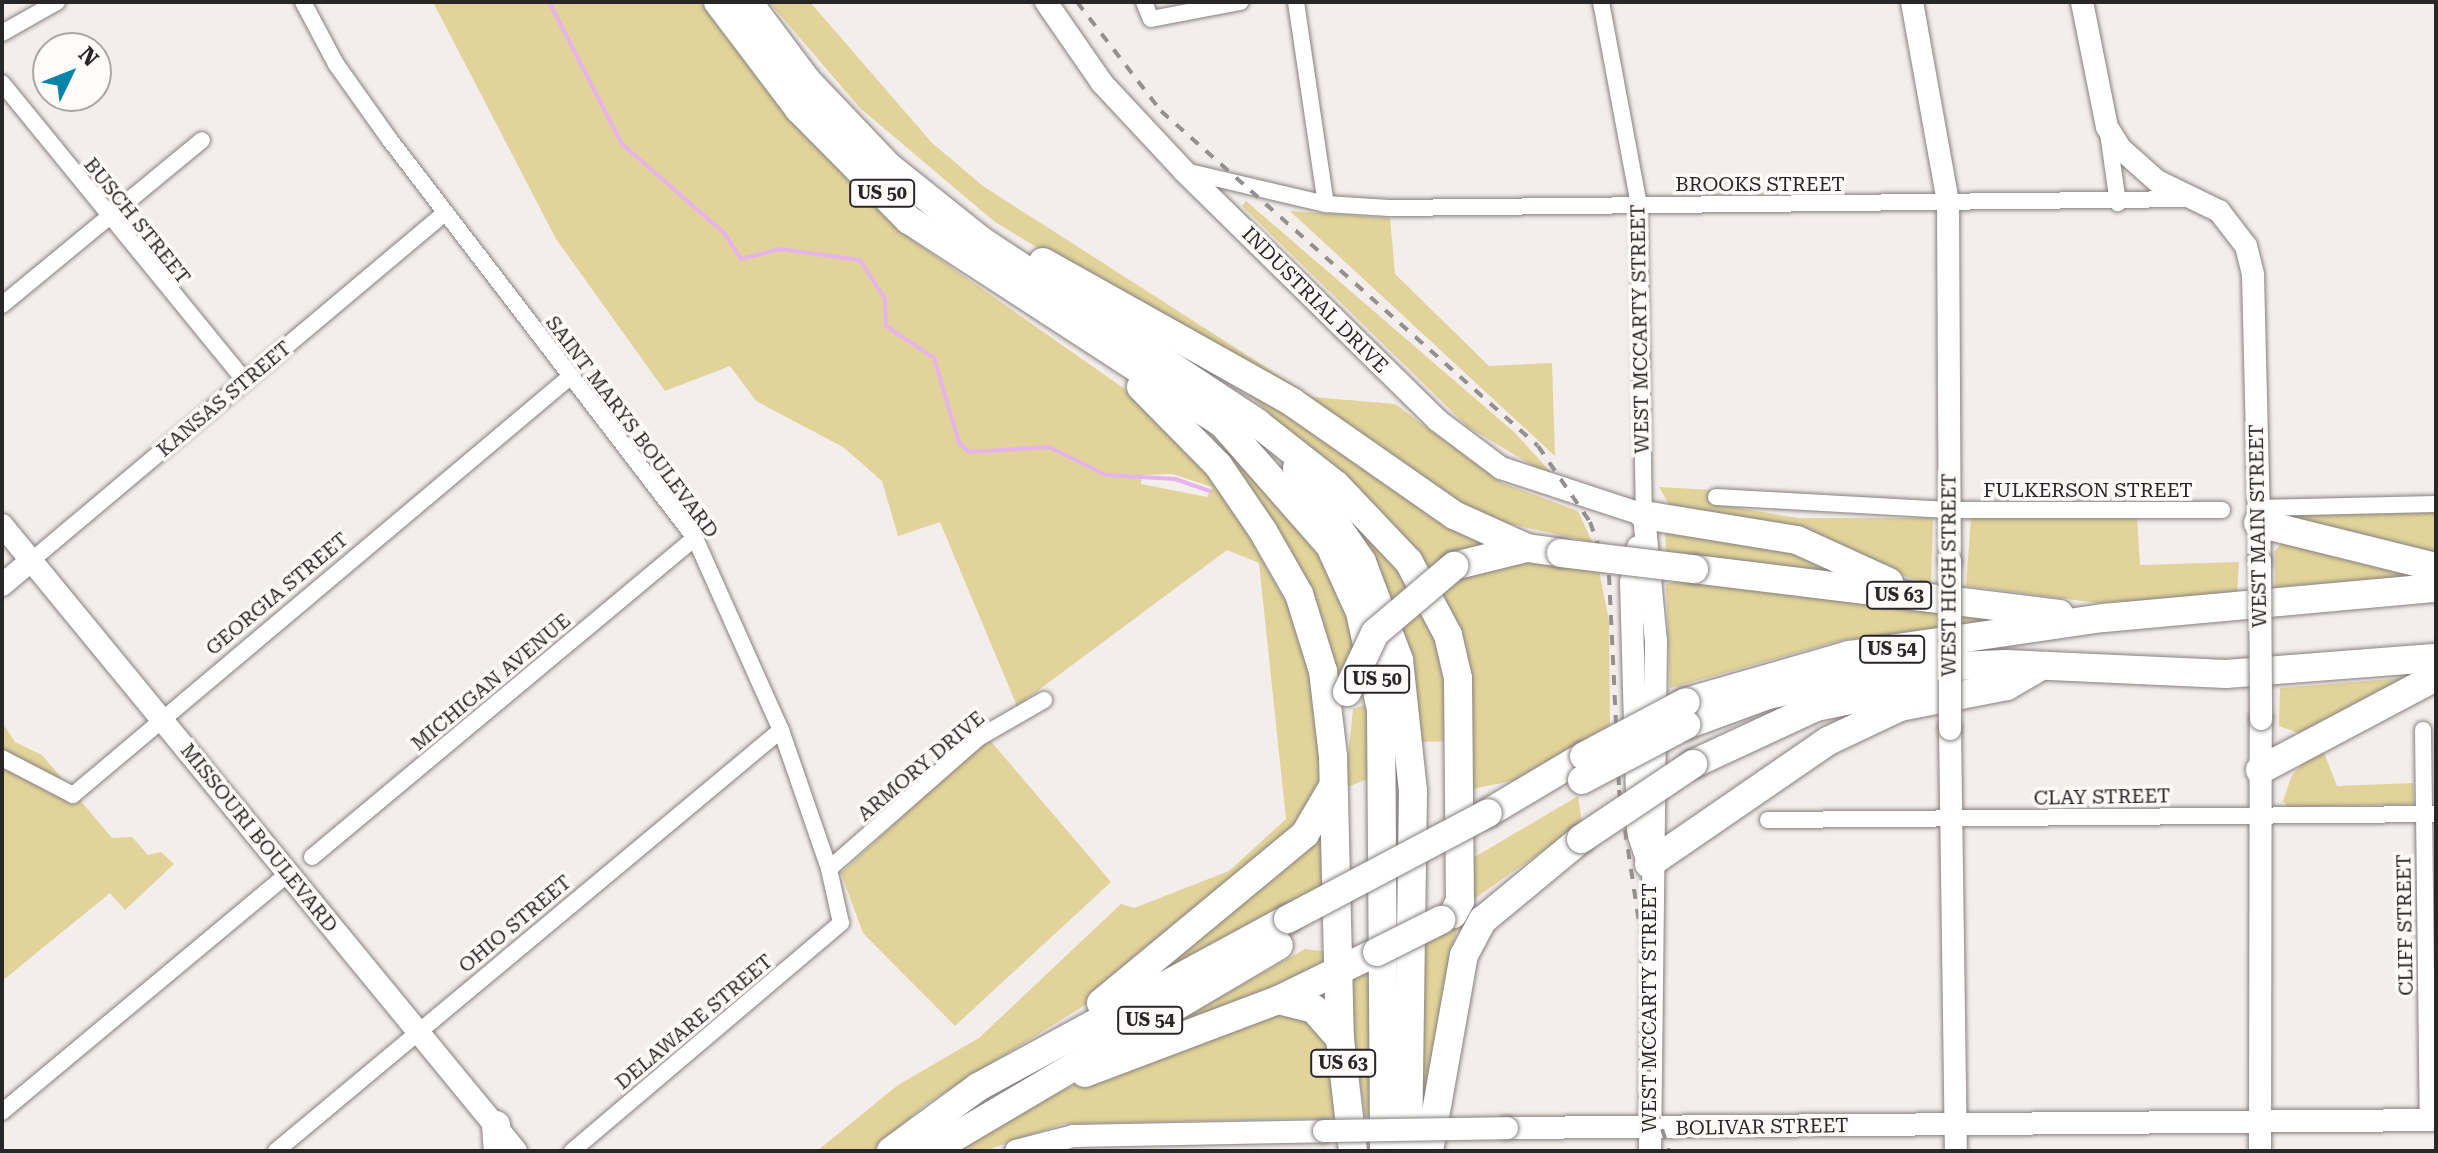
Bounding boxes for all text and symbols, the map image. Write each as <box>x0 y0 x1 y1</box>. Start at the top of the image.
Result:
north arrow <box>32 32 112 112</box>
text: N <box>74 42 103 71</box>
street label: BUSCH STREET <box>79 153 195 289</box>
street label: BROOKS STREET <box>1675 172 1845 196</box>
road number: US 50 <box>848 179 916 207</box>
street label: WEST MCCARTY STREET <box>1626 204 1654 454</box>
street label: INDUSTRIAL DRIVE <box>1237 222 1393 378</box>
street label: SAINT MARYS BOULEVARD <box>541 311 723 543</box>
street label: KANSAS STREET <box>152 336 296 462</box>
street label: WEST MAIN STREET <box>2244 424 2272 628</box>
street label: WEST HIGH STREET <box>1937 473 1961 677</box>
street label: FULKERSON STREET <box>1983 478 2193 502</box>
street label: GEORGIA STREET <box>201 528 353 660</box>
road number: US 63 <box>1865 581 1933 609</box>
street label: MICHIGAN AVENUE <box>407 608 575 756</box>
road number: US 54 <box>1858 635 1926 663</box>
road number: US 50 <box>1343 665 1411 693</box>
street label: ARMORY DRIVE <box>853 706 989 826</box>
street label: MISSOURI BOULEVARD <box>175 739 343 937</box>
street label: CLAY STREET <box>2033 784 2171 810</box>
street label: CLIFF STREET <box>2392 854 2418 996</box>
street label: OHIO STREET <box>454 870 576 978</box>
street label: WEST MCCARTY STREET <box>1637 883 1661 1133</box>
street label: DELAWARE STREET <box>611 949 777 1095</box>
road number: US 54 <box>1116 1006 1184 1034</box>
road number: US 63 <box>1309 1049 1377 1077</box>
street label: BOLIVAR STREET <box>1675 1113 1849 1141</box>

